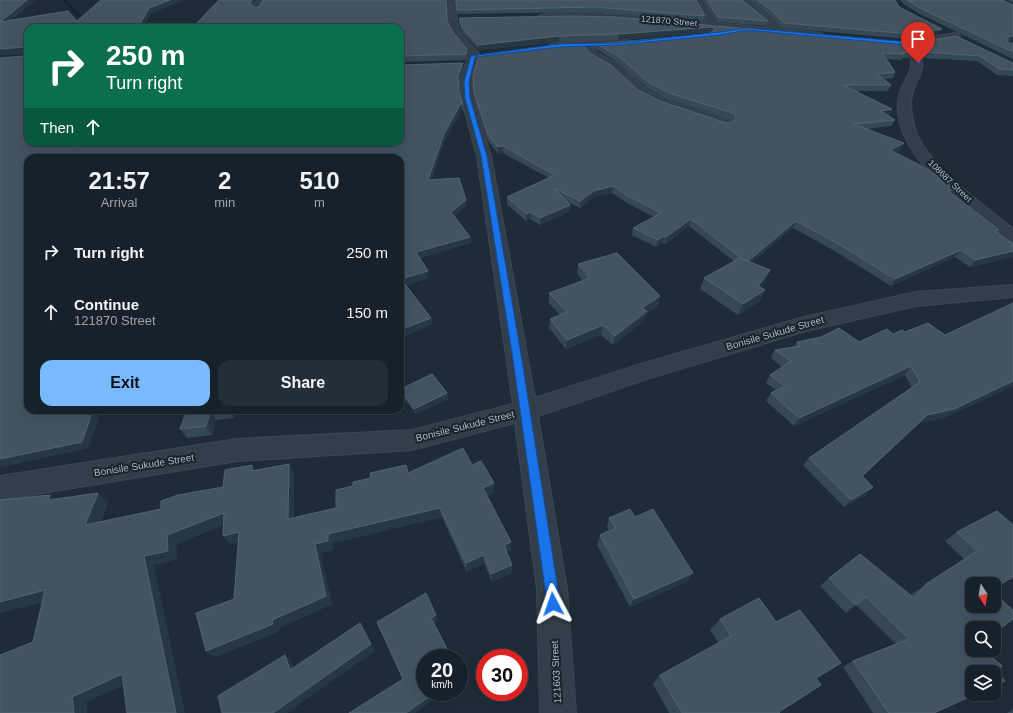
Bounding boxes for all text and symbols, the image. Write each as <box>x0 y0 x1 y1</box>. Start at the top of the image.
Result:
street label: 121870 Street <box>640 14 698 28</box>
pin <box>901 22 935 63</box>
icon: arrive <box>907 28 929 50</box>
icon: right <box>40 40 92 92</box>
text: 250 m <box>106 40 185 71</box>
text: Turn right <box>106 73 182 93</box>
icon: ahead <box>82 116 104 138</box>
text: Then <box>40 119 74 136</box>
street label: 108687 Street <box>926 158 974 205</box>
text: 21:57 <box>88 167 150 194</box>
text: 2 <box>218 167 231 194</box>
text: 510 <box>300 167 340 194</box>
text: Arrival <box>101 195 138 210</box>
text: min <box>214 195 235 210</box>
text: m <box>314 195 325 210</box>
icon: right <box>40 241 62 263</box>
text: Turn right <box>74 244 144 261</box>
text: 250 m <box>346 244 388 261</box>
text: Continue <box>74 296 139 313</box>
icon: ahead <box>40 301 62 323</box>
text: 150 m <box>346 304 388 321</box>
text: 121870 Street <box>74 313 156 328</box>
street label: Bonisile Sukude Street <box>725 314 825 352</box>
button: Exit <box>40 360 210 406</box>
button: Share <box>218 360 388 406</box>
street label: Bonisile Sukude Street <box>415 408 516 444</box>
street label: Bonisile Sukude Street <box>93 452 195 478</box>
north arrow <box>965 577 1001 613</box>
map controls <box>965 577 1001 701</box>
position arrow <box>532 583 574 625</box>
button: search <box>965 621 1001 657</box>
street label: 121603 Street <box>549 640 563 704</box>
speed limit sign: 30 <box>476 649 528 701</box>
text: 20 <box>431 659 453 681</box>
button: layers <box>965 665 1001 701</box>
text: km/h <box>431 679 453 690</box>

